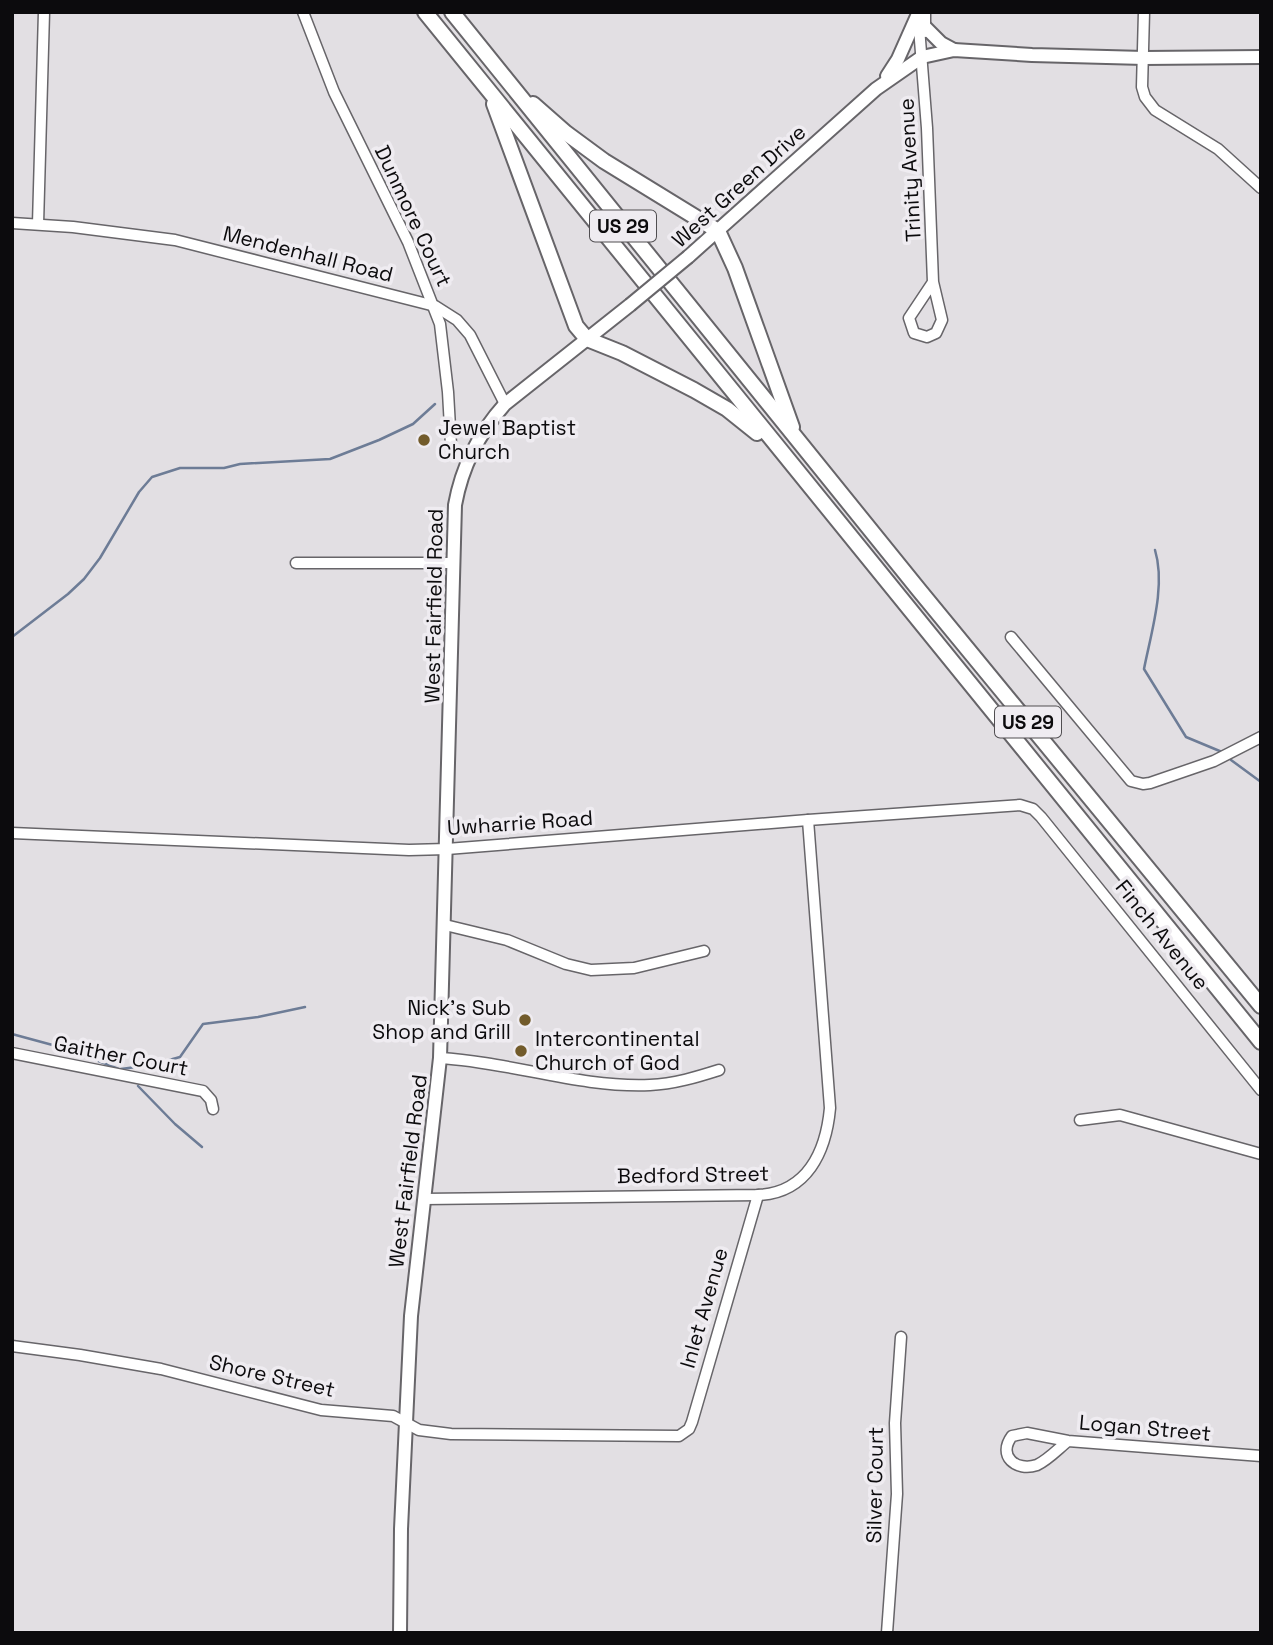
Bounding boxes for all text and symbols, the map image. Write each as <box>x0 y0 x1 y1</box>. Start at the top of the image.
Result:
street label: Trinity Avenue <box>892 98 927 242</box>
street label: West Green Drive <box>666 118 811 253</box>
street label: Dunmore Court <box>369 141 458 291</box>
road number: US 29 <box>590 210 656 242</box>
street label: Mendenhall Road <box>220 219 396 288</box>
place label: Jewel Baptist Church <box>438 414 576 465</box>
marker: Jewel Baptist Church <box>416 432 432 448</box>
street label: West Fairfield Road <box>418 508 449 704</box>
road number: US 29 <box>995 706 1061 737</box>
street label: Uwharrie Road <box>446 804 594 841</box>
street label: Finch Avenue <box>1110 874 1215 995</box>
place label: Nick's Sub Shop and Grill <box>372 994 511 1045</box>
marker: Nick's Sub Shop and Grill <box>517 1012 533 1028</box>
place label: Intercontinental Church of God <box>535 1025 700 1076</box>
street label: Gaither Court <box>52 1029 191 1082</box>
marker: Intercontinental Church of God <box>513 1043 529 1059</box>
street label: West Fairfield Road <box>382 1073 433 1269</box>
street label: Bedford Street <box>617 1160 769 1189</box>
street label: Inlet Avenue <box>673 1244 734 1371</box>
street label: Shore Street <box>207 1348 338 1403</box>
street label: Logan Street <box>1078 1408 1212 1447</box>
street label: Silver Court <box>860 1426 889 1544</box>

